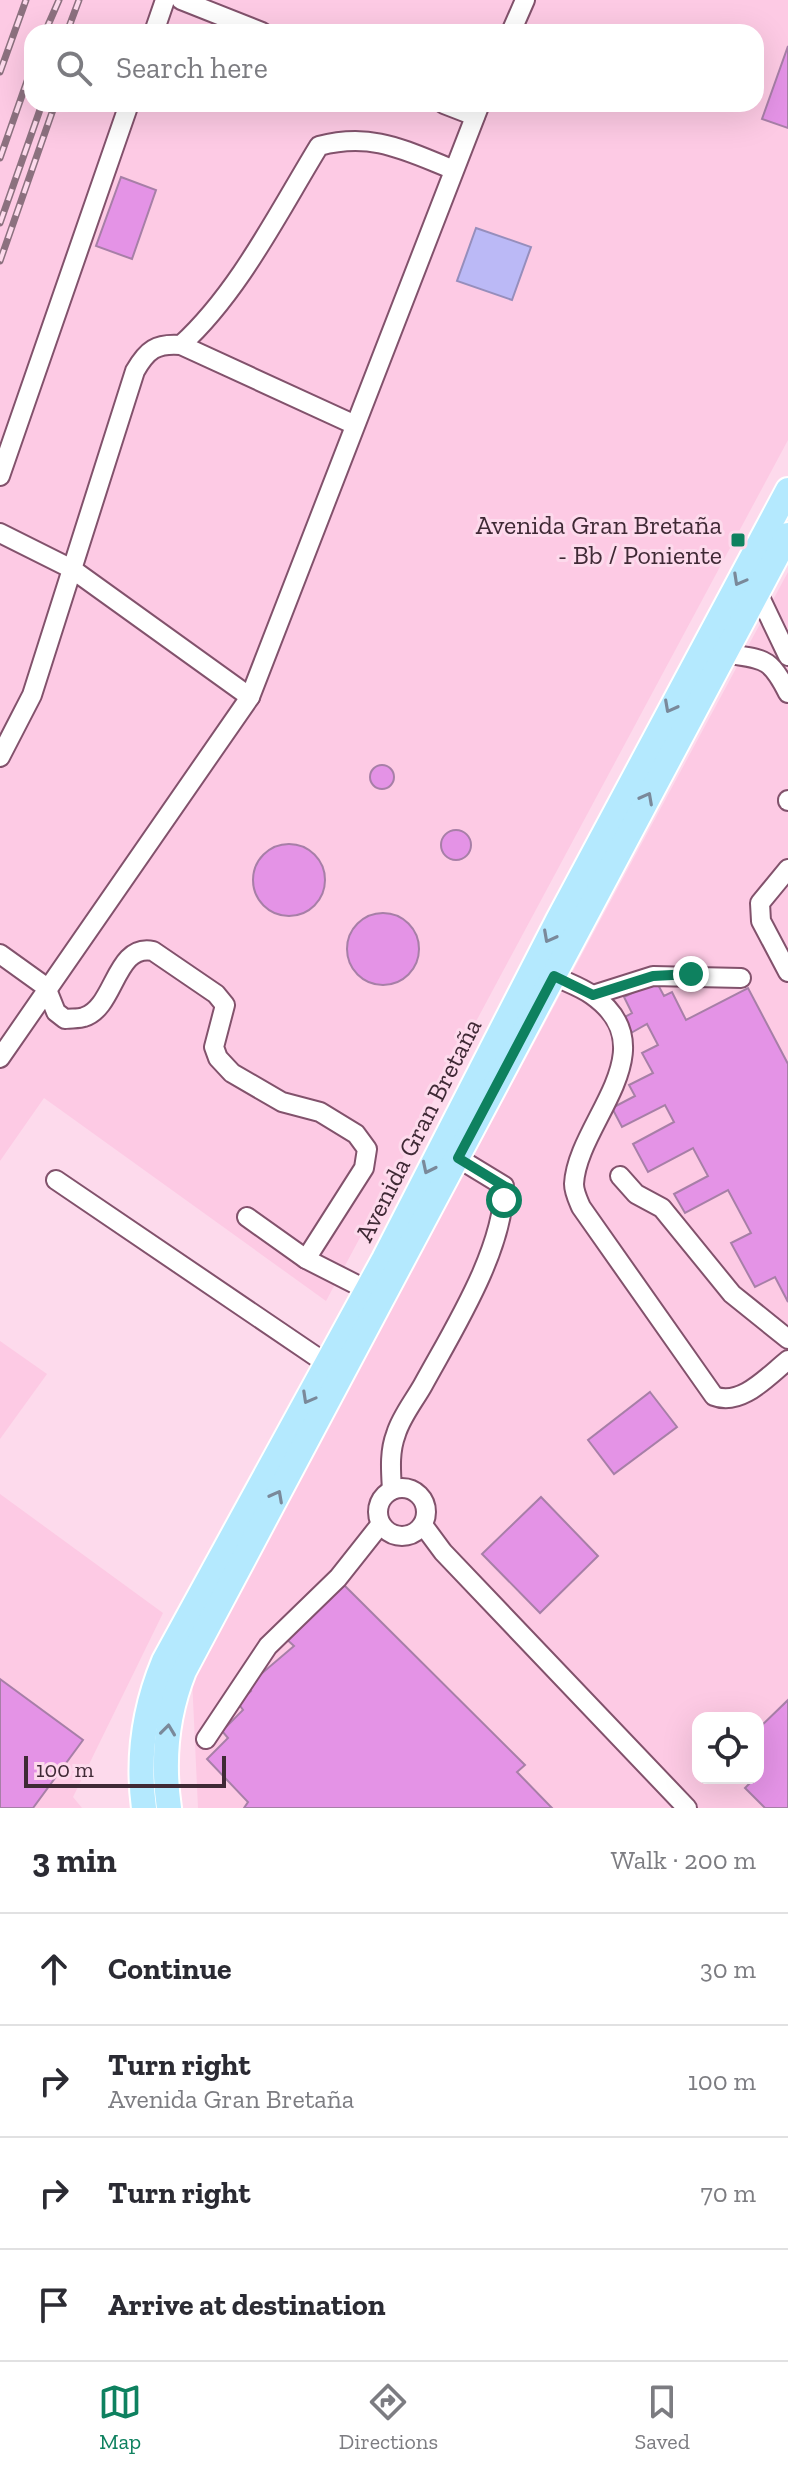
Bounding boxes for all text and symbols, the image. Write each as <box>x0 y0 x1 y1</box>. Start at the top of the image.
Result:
search box <box>24 24 764 112</box>
icon: search <box>52 46 96 90</box>
text: Search here <box>116 50 268 86</box>
place label: Avenida Gran Bretaña - Bb / Poniente <box>476 509 722 571</box>
marker: Avenida Gran Bretaña - Bb / Poniente <box>729 531 747 549</box>
one-way arrow <box>733 572 748 587</box>
one-way arrow <box>664 699 679 713</box>
one-way arrow <box>638 792 653 807</box>
one-way arrow <box>543 929 558 943</box>
route end <box>673 956 709 992</box>
street label: Avenida Gran Bretaña <box>348 1013 488 1247</box>
one-way arrow <box>423 1159 438 1174</box>
route start <box>486 1182 522 1218</box>
one-way arrow <box>302 1389 318 1404</box>
one-way arrow <box>267 1490 283 1505</box>
map controls <box>692 1712 764 1784</box>
button: locate <box>692 1712 764 1784</box>
one-way arrow <box>159 1724 176 1737</box>
scale bar <box>24 1752 226 1788</box>
text: 100 m <box>36 1756 94 1783</box>
text: 3 min <box>32 1840 117 1881</box>
text: Walk · 200 m <box>611 1844 756 1876</box>
icon: ahead <box>32 1947 76 1991</box>
text: Continue <box>108 1951 232 1987</box>
text: 30 m <box>700 1953 756 1985</box>
text: Turn right <box>108 2047 250 2083</box>
icon: right <box>32 2059 76 2103</box>
text: 100 m <box>688 2065 756 2097</box>
text: Avenida Gran Bretaña <box>108 2083 354 2115</box>
icon: right <box>32 2171 76 2215</box>
text: Turn right <box>108 2175 250 2211</box>
text: 70 m <box>700 2177 756 2209</box>
icon: arrive <box>32 2283 76 2327</box>
text: Arrive at destination <box>108 2287 385 2323</box>
tab: Map <box>98 2380 142 2455</box>
tab: Directions <box>339 2380 438 2455</box>
tab: Saved <box>635 2380 690 2455</box>

